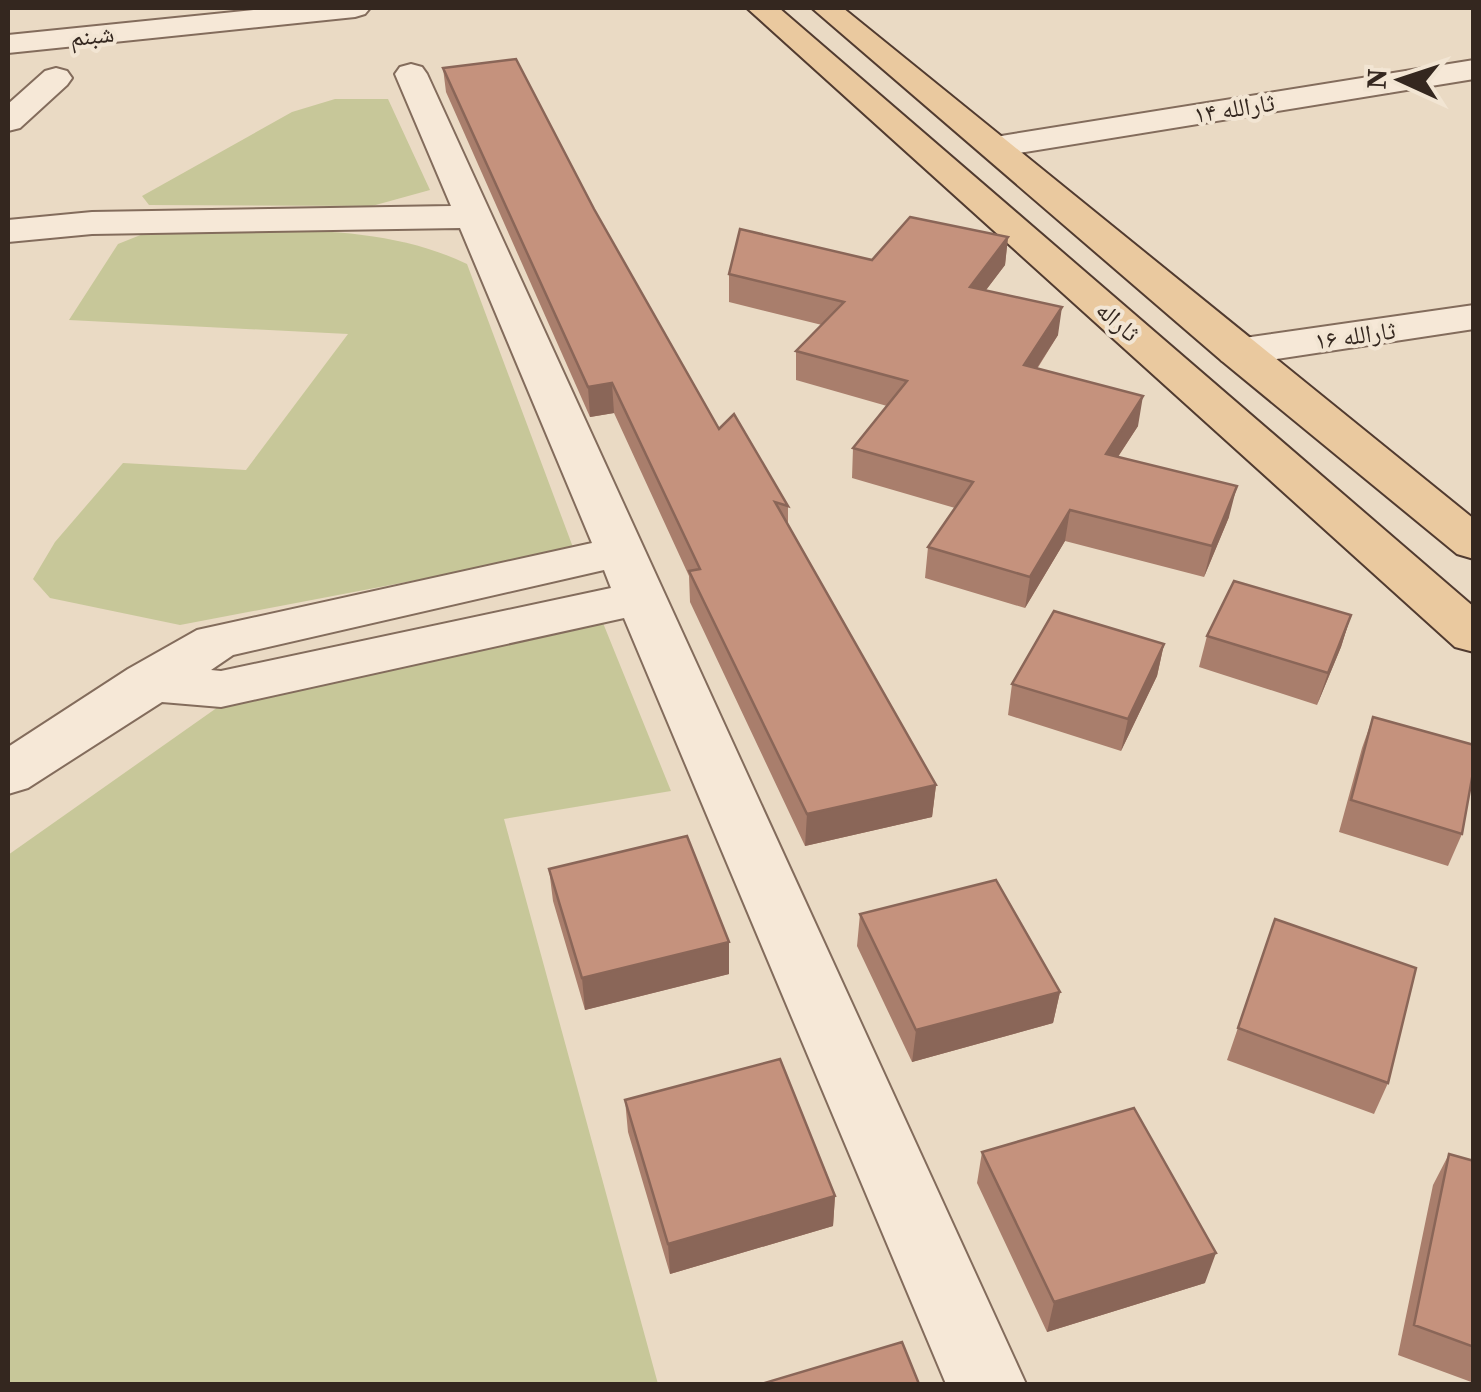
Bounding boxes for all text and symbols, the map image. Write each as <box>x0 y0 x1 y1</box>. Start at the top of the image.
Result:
street label: شبنم <box>68 16 116 54</box>
north arrow <box>1351 30 1451 130</box>
text: N <box>1357 68 1396 90</box>
street label: ثارالله ۱۴ <box>1191 85 1277 131</box>
street label: ثاراله <box>1089 293 1147 349</box>
street label: ثارالله ۱۶ <box>1312 312 1398 358</box>

